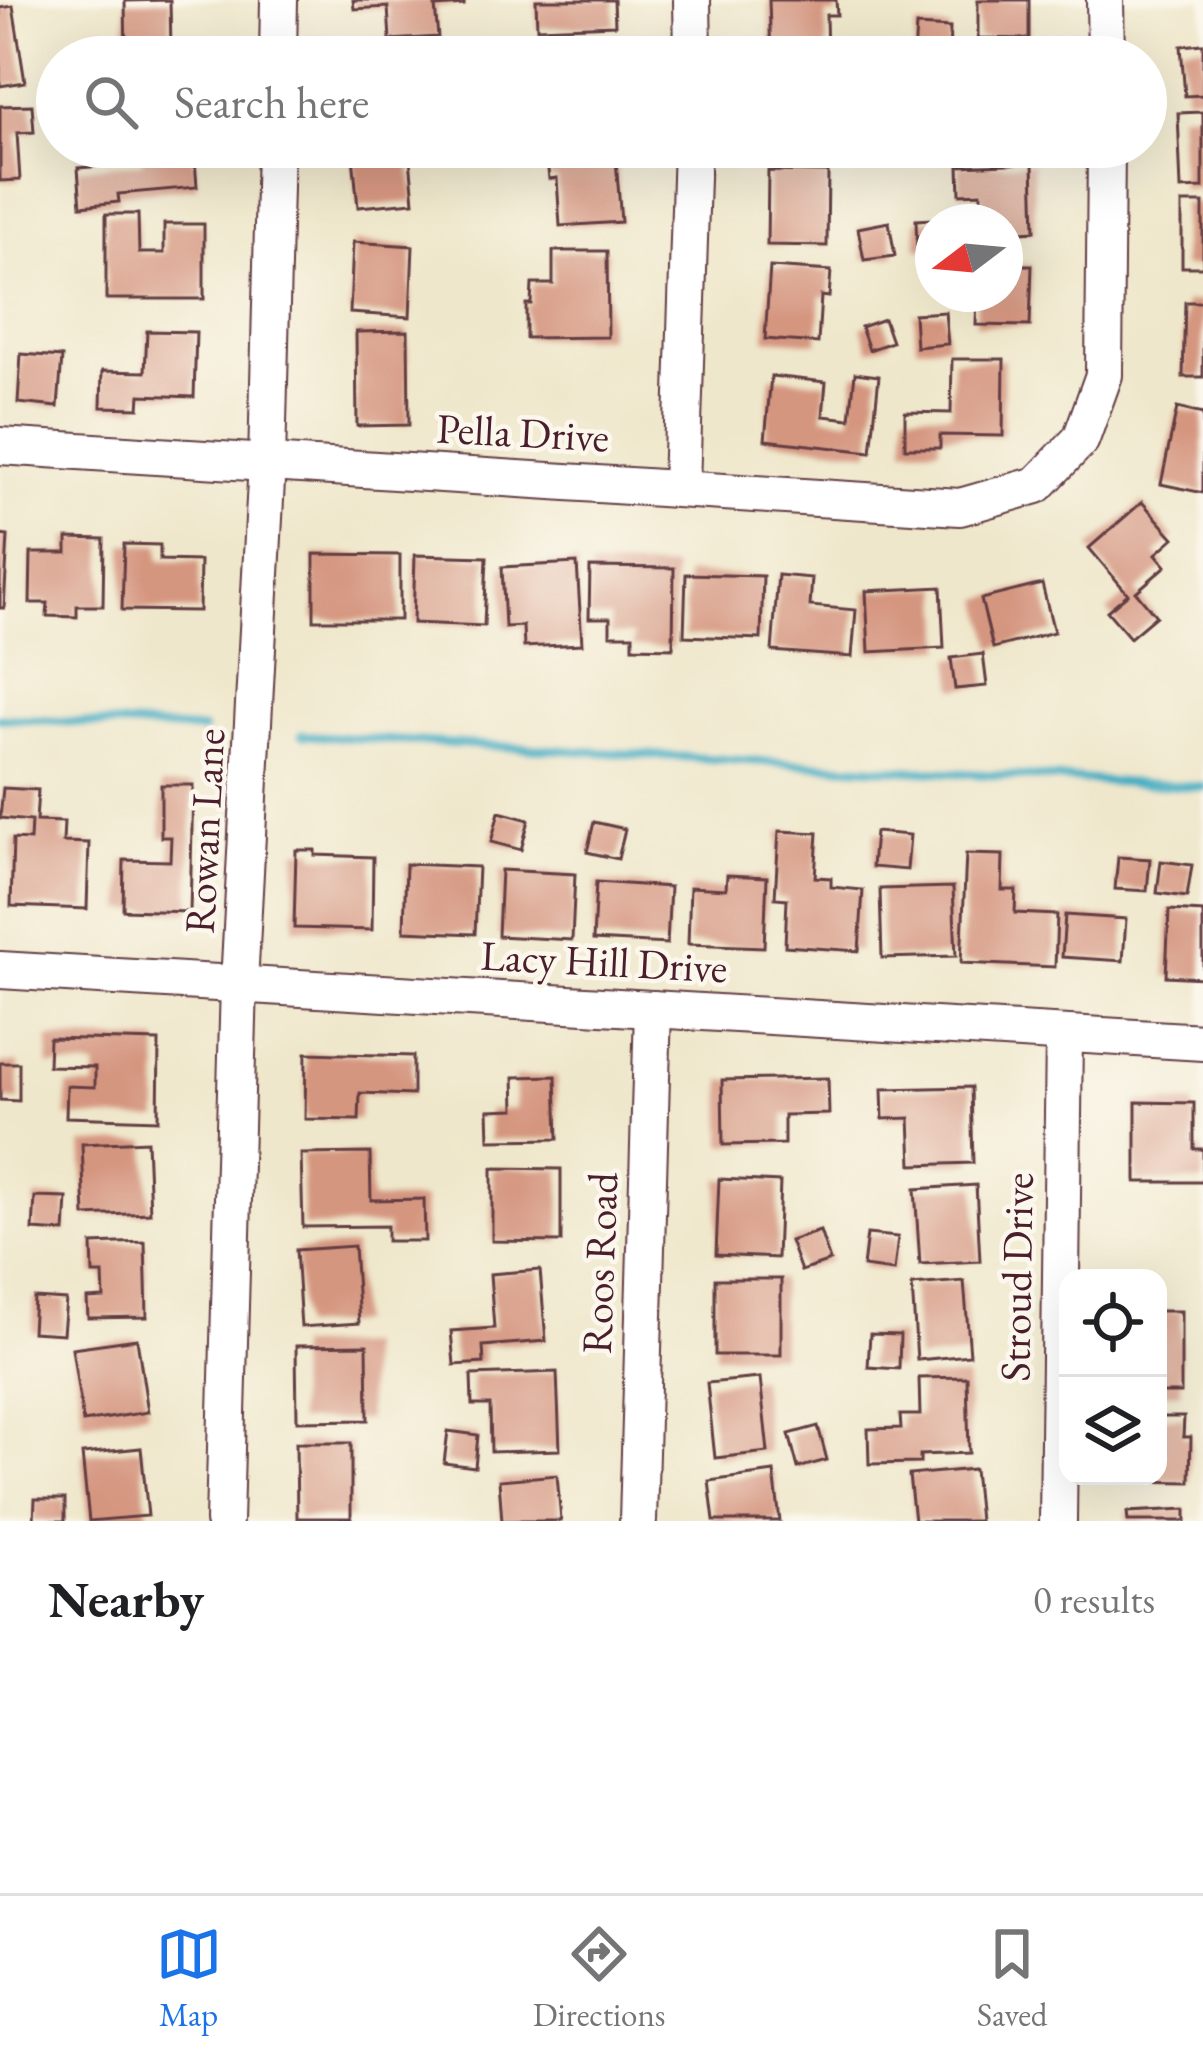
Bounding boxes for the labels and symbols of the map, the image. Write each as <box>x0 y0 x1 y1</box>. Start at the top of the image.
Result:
north arrow <box>915 204 1023 312</box>
street label: Pella Drive <box>435 401 611 464</box>
street label: Rowan Lane <box>172 727 237 935</box>
street label: Lacy Hill Drive <box>479 928 729 995</box>
street label: Roos Road <box>569 1171 630 1355</box>
street label: Stroud Drive <box>987 1172 1046 1382</box>

